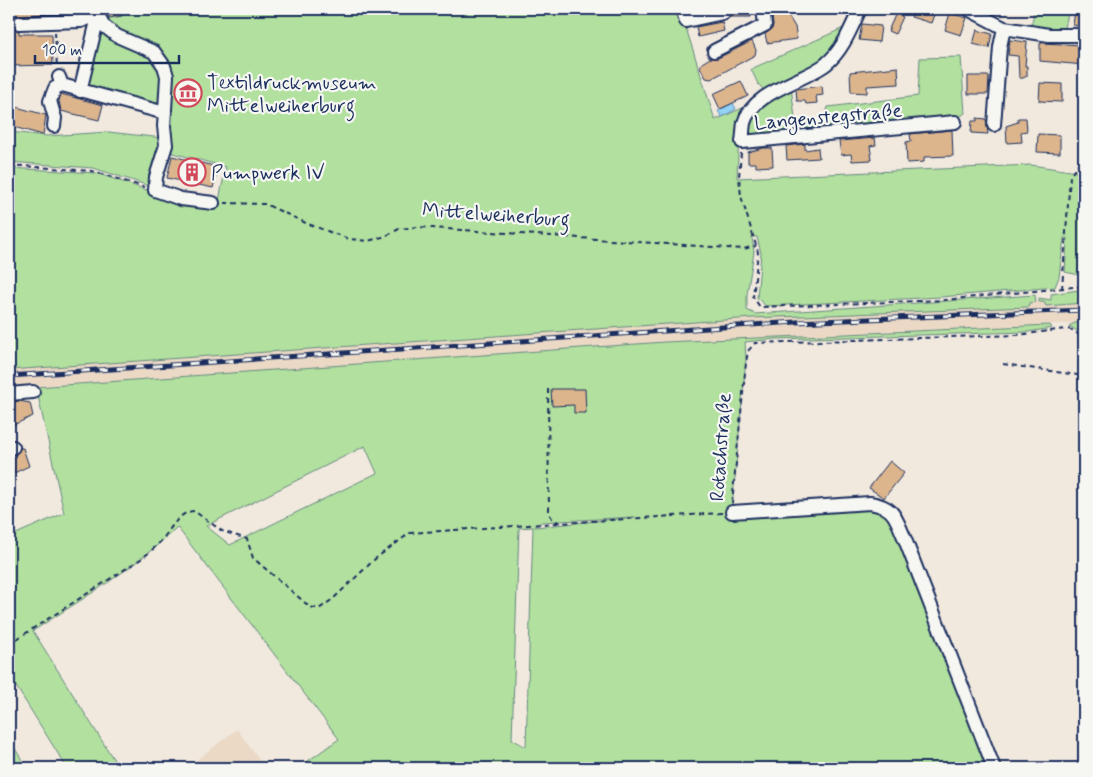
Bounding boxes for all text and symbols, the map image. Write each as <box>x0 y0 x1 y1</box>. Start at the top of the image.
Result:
scale bar <box>35 32 179 64</box>
text: 100 m <box>42 41 82 61</box>
place label: Textildruckmuseum Mittelweiherburg <box>207 70 377 122</box>
museum icon: Textildruckmuseum Mittelweiherburg <box>173 78 203 108</box>
street label: Langenstegstraße <box>753 98 903 138</box>
building icon: Pumpwerk IV <box>177 157 207 187</box>
place label: Pumpwerk IV <box>211 160 325 187</box>
street label: Mittelweiherburg <box>421 197 571 236</box>
street label: Rotachstraße <box>704 392 739 502</box>

